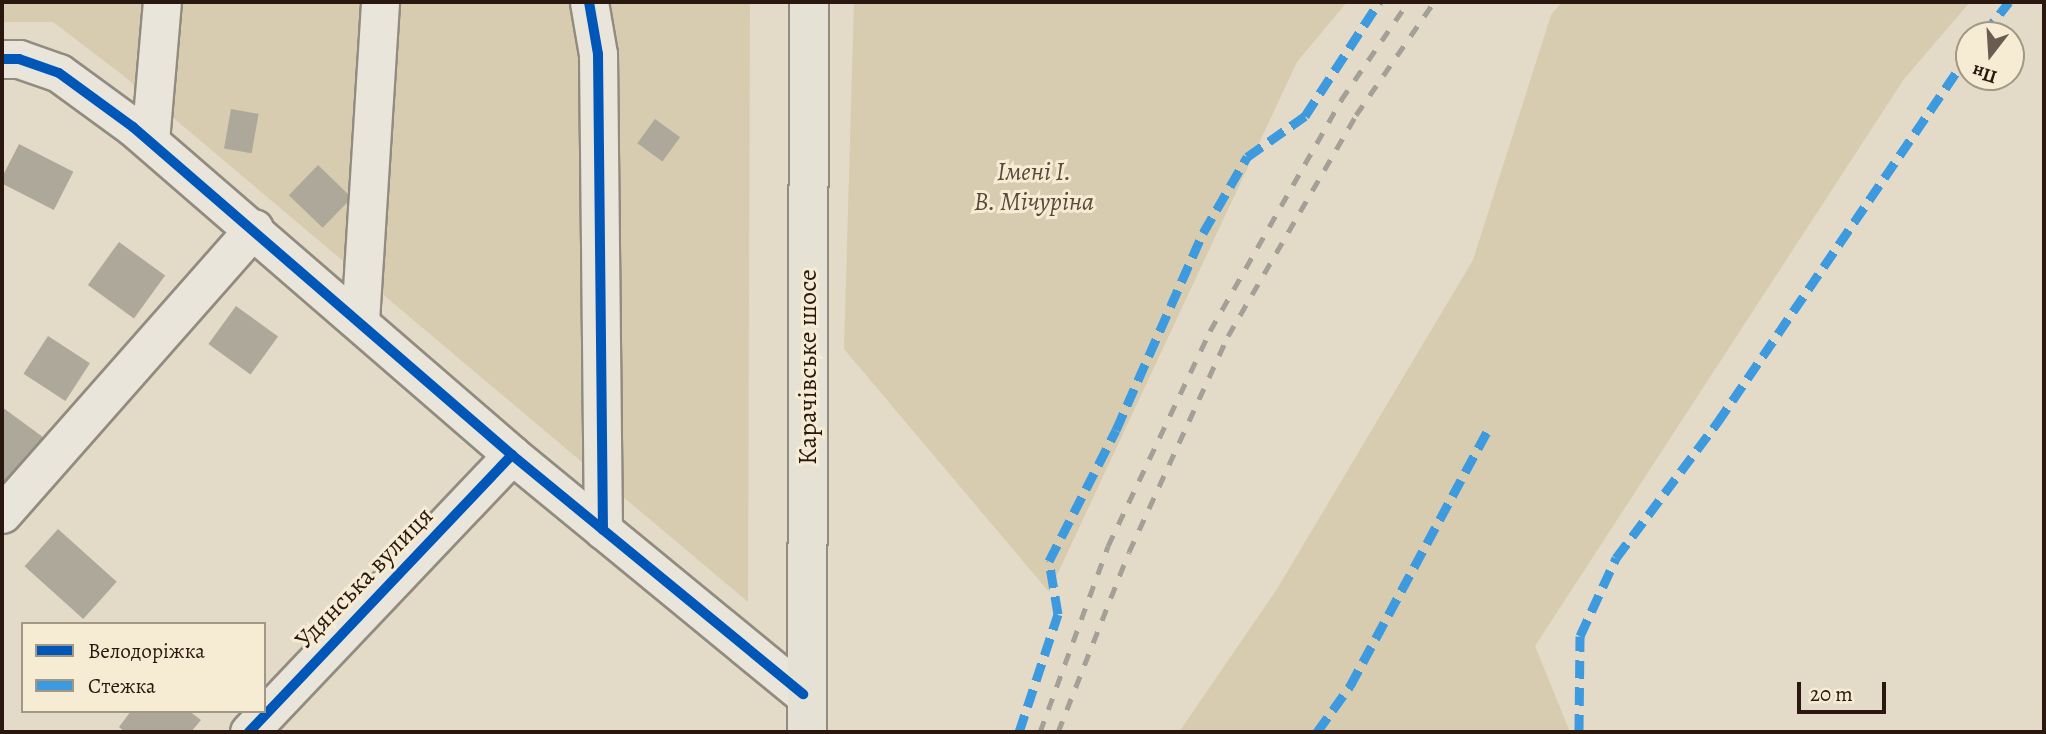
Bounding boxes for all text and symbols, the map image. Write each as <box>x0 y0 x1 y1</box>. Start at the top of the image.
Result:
north arrow <box>1955 21 2025 91</box>
text: Пн <box>1969 58 2000 90</box>
park label: Імені І. В. Мічуріна <box>974 156 1094 218</box>
street label: Карачівське шосе <box>792 269 824 465</box>
street label: Удянська вулиця <box>288 500 440 656</box>
legend <box>21 622 266 713</box>
text: Велодоріжка <box>88 637 205 665</box>
scale bar <box>1801 668 1890 712</box>
text: Стежка <box>88 672 156 700</box>
text: 20 m <box>1810 680 1853 708</box>

